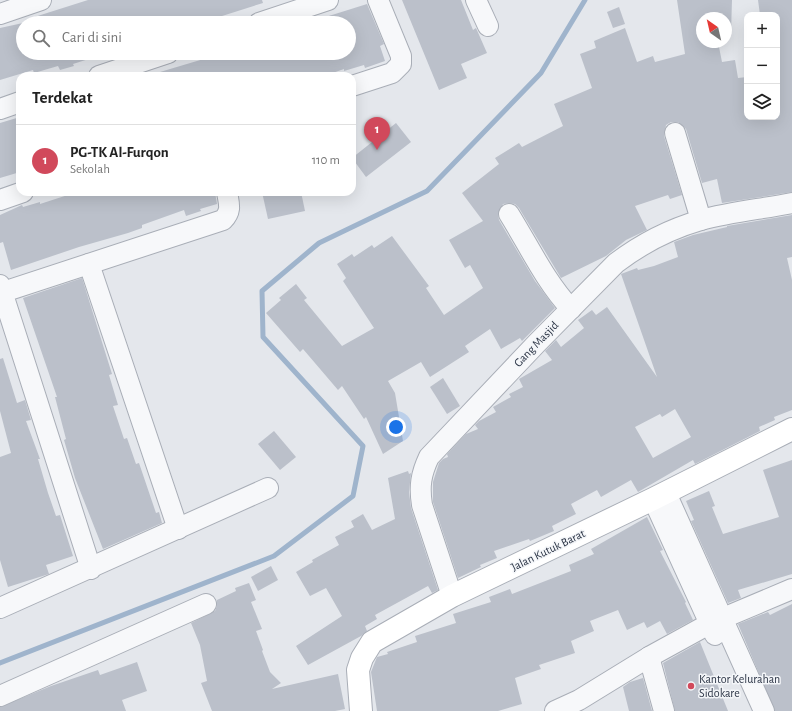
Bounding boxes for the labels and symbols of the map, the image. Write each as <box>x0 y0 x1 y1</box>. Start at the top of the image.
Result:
north arrow <box>696 12 732 48</box>
pin: 1 <box>364 117 390 150</box>
street label: Gang Masjid <box>511 319 561 370</box>
your location <box>386 417 406 437</box>
street label: Jalan Kutuk Barat <box>509 527 587 573</box>
place label: Kantor Kelurahan Sidokare <box>699 673 780 699</box>
marker: Kantor Kelurahan Sidokare <box>686 681 696 691</box>

